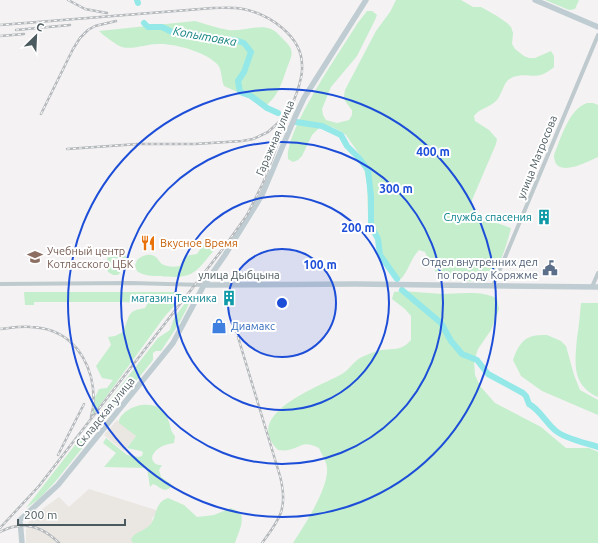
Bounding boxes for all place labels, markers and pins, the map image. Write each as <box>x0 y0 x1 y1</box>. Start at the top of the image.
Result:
building icon: Служба спасения <box>535 208 553 226</box>
place label: Служба спасения <box>443 211 532 223</box>
restaurant icon: Вкусное Время <box>139 234 157 252</box>
place label: Вкусное Время <box>160 237 238 249</box>
place label: Учебный центр Котласского ЦБК <box>47 245 134 270</box>
school or university icon: Учебный центр Котласского ЦБК <box>26 248 44 266</box>
place label: Отдел внутренних дел по городу Коряжме <box>422 256 538 281</box>
public building icon: Отдел внутренних дел по городу Коряжме <box>541 259 559 277</box>
building icon: магазин Техника <box>220 289 238 307</box>
place label: магазин Техника <box>131 292 217 304</box>
centre of rings <box>275 296 289 310</box>
shop icon: Диамакс <box>210 317 228 335</box>
place label: Диамакс <box>231 320 275 332</box>

